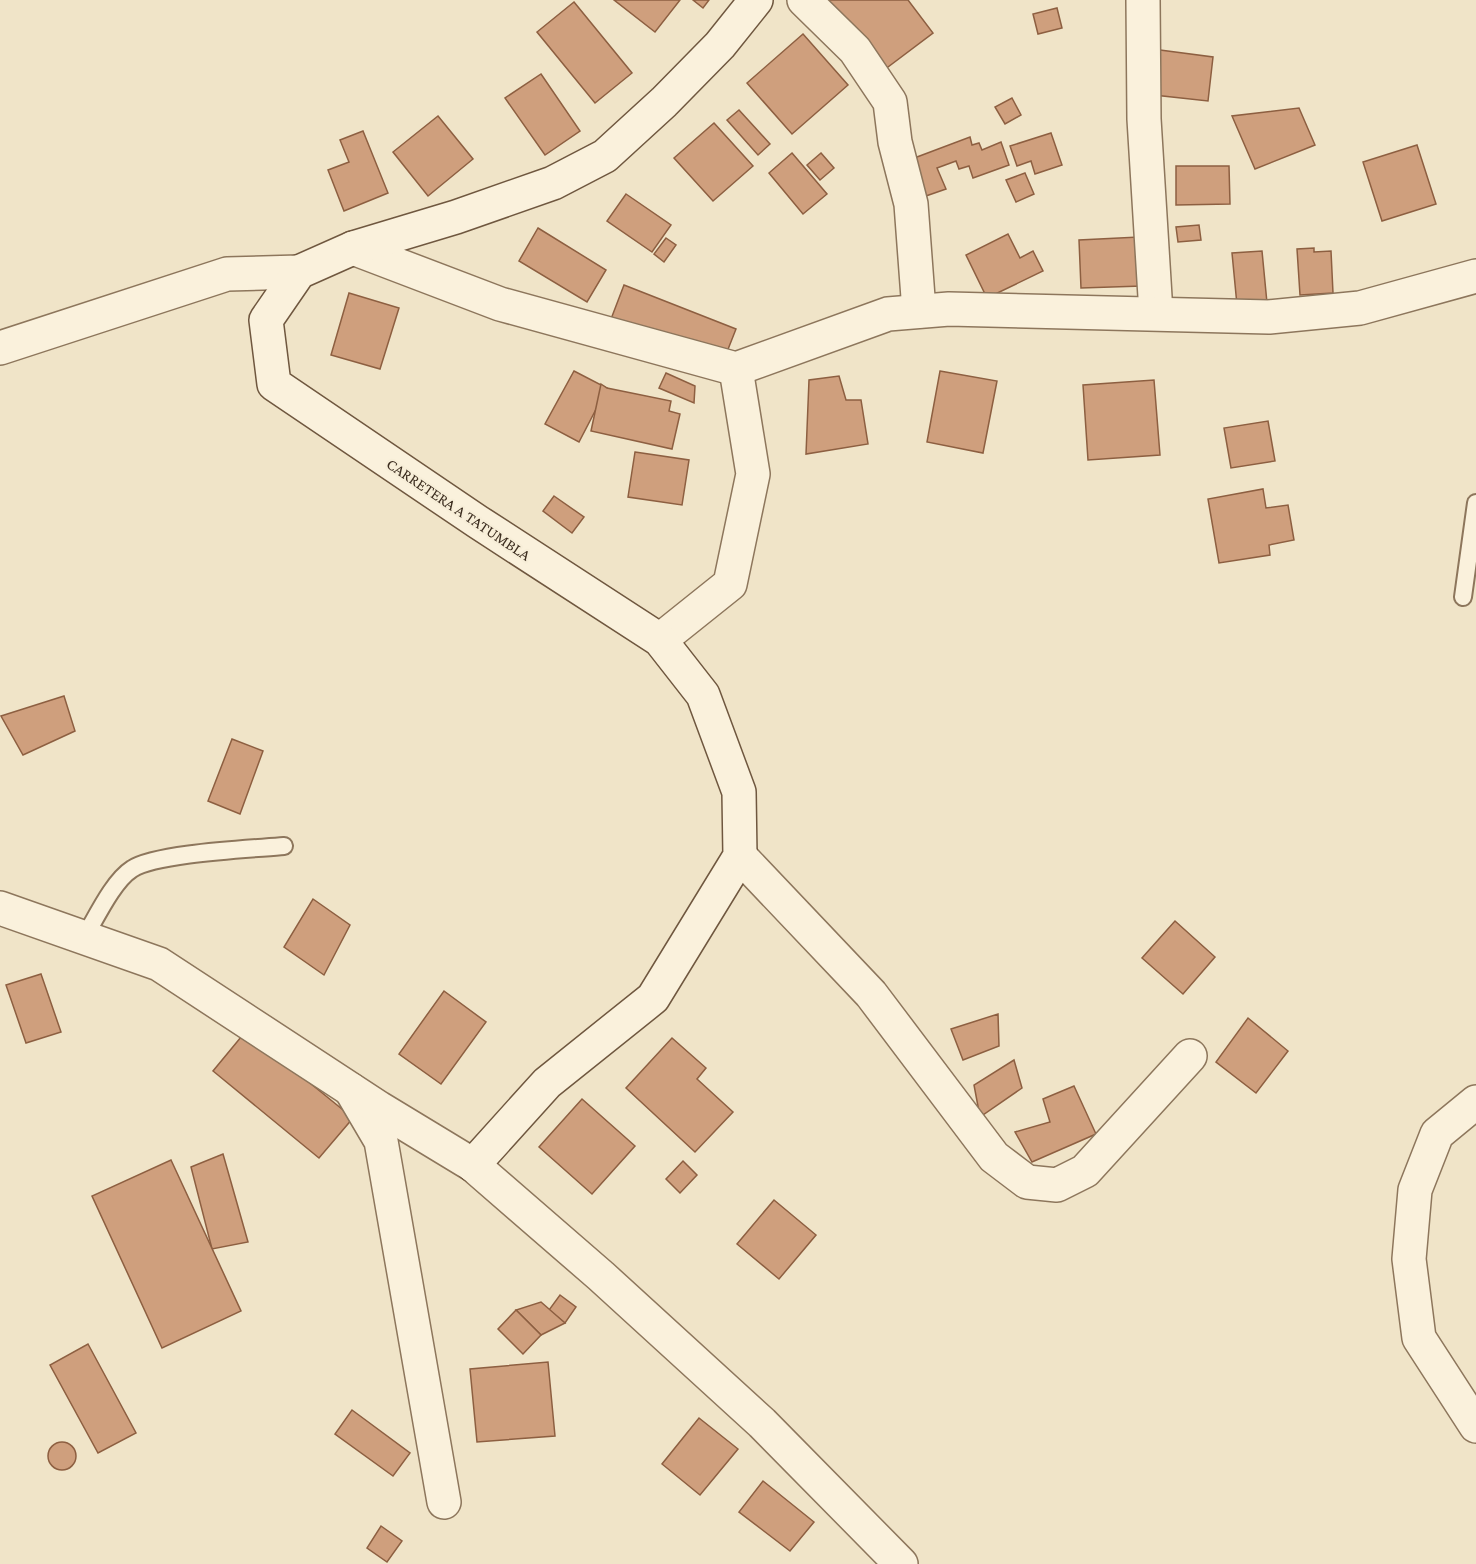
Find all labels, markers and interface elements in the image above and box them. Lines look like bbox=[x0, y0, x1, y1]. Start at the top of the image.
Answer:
street label: CARRETERA A TATUMBLA bbox=[384, 455, 535, 564]

